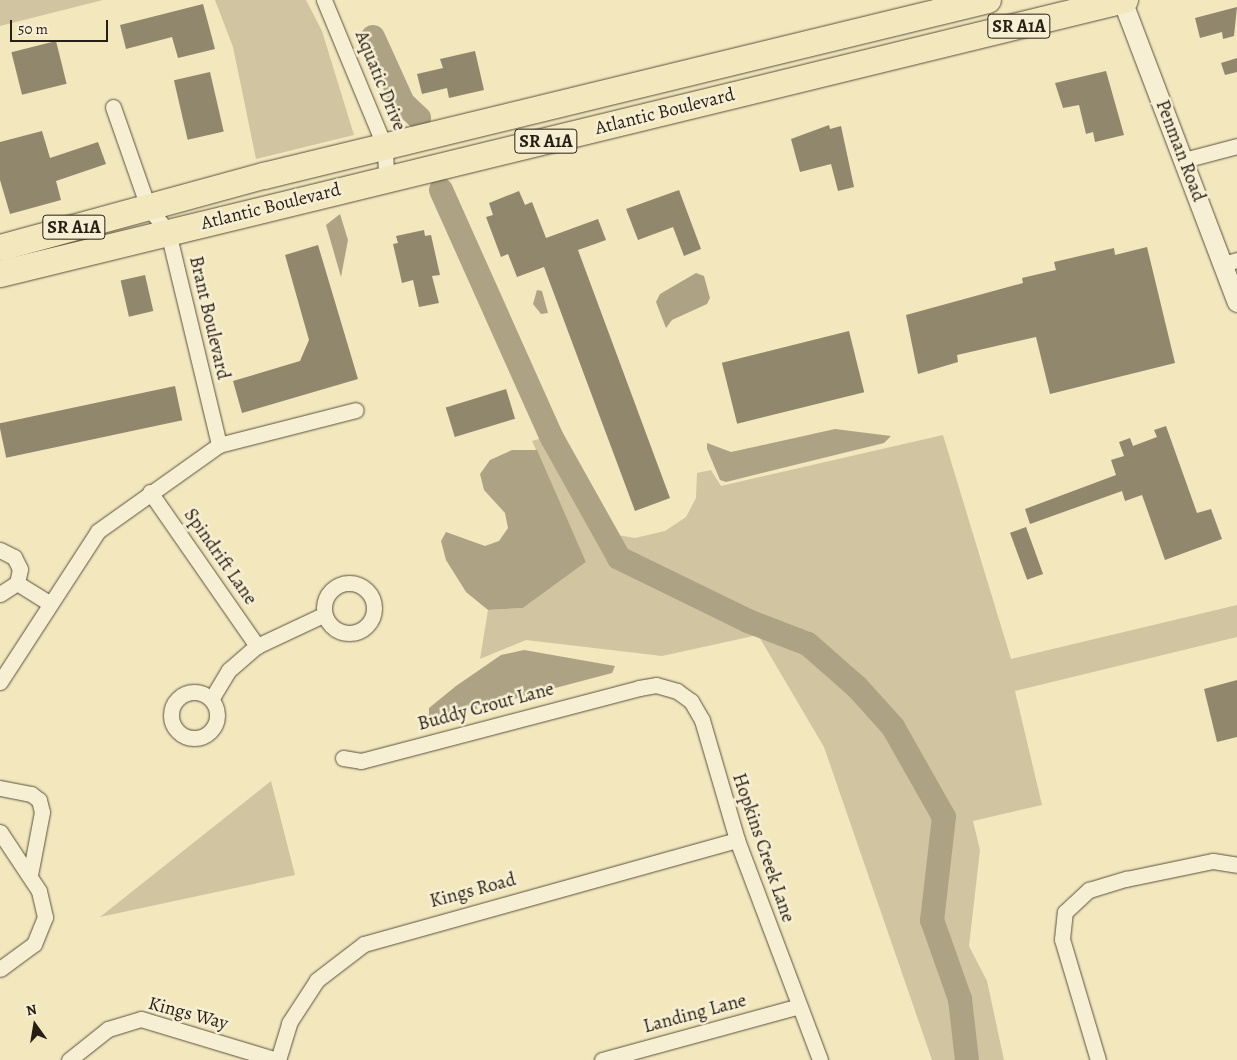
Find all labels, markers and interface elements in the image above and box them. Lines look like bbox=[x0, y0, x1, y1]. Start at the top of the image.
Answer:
scale bar bbox=[12, 10, 110, 42]
road number: SR A1A bbox=[986, 10, 1052, 42]
text: 50 m bbox=[18, 19, 48, 39]
street label: Aquatic Drive bbox=[350, 28, 410, 134]
street label: Atlantic Boulevard bbox=[593, 84, 737, 140]
street label: Penman Road bbox=[1150, 97, 1210, 205]
road number: SR A1A bbox=[514, 125, 578, 156]
street label: Atlantic Boulevard bbox=[199, 179, 343, 235]
road number: SR A1A bbox=[42, 212, 106, 242]
street label: Brant Boulevard bbox=[184, 254, 234, 382]
street label: Spindrift Lane bbox=[178, 504, 262, 610]
street label: Buddy Crout Lane bbox=[415, 678, 557, 736]
street label: Hopkins Creek Lane bbox=[727, 770, 799, 926]
street label: Kings Road bbox=[427, 869, 519, 913]
street label: Landing Lane bbox=[641, 989, 749, 1039]
street label: Kings Way bbox=[146, 992, 230, 1036]
text: N bbox=[24, 999, 39, 1020]
north arrow bbox=[10, 1000, 60, 1050]

